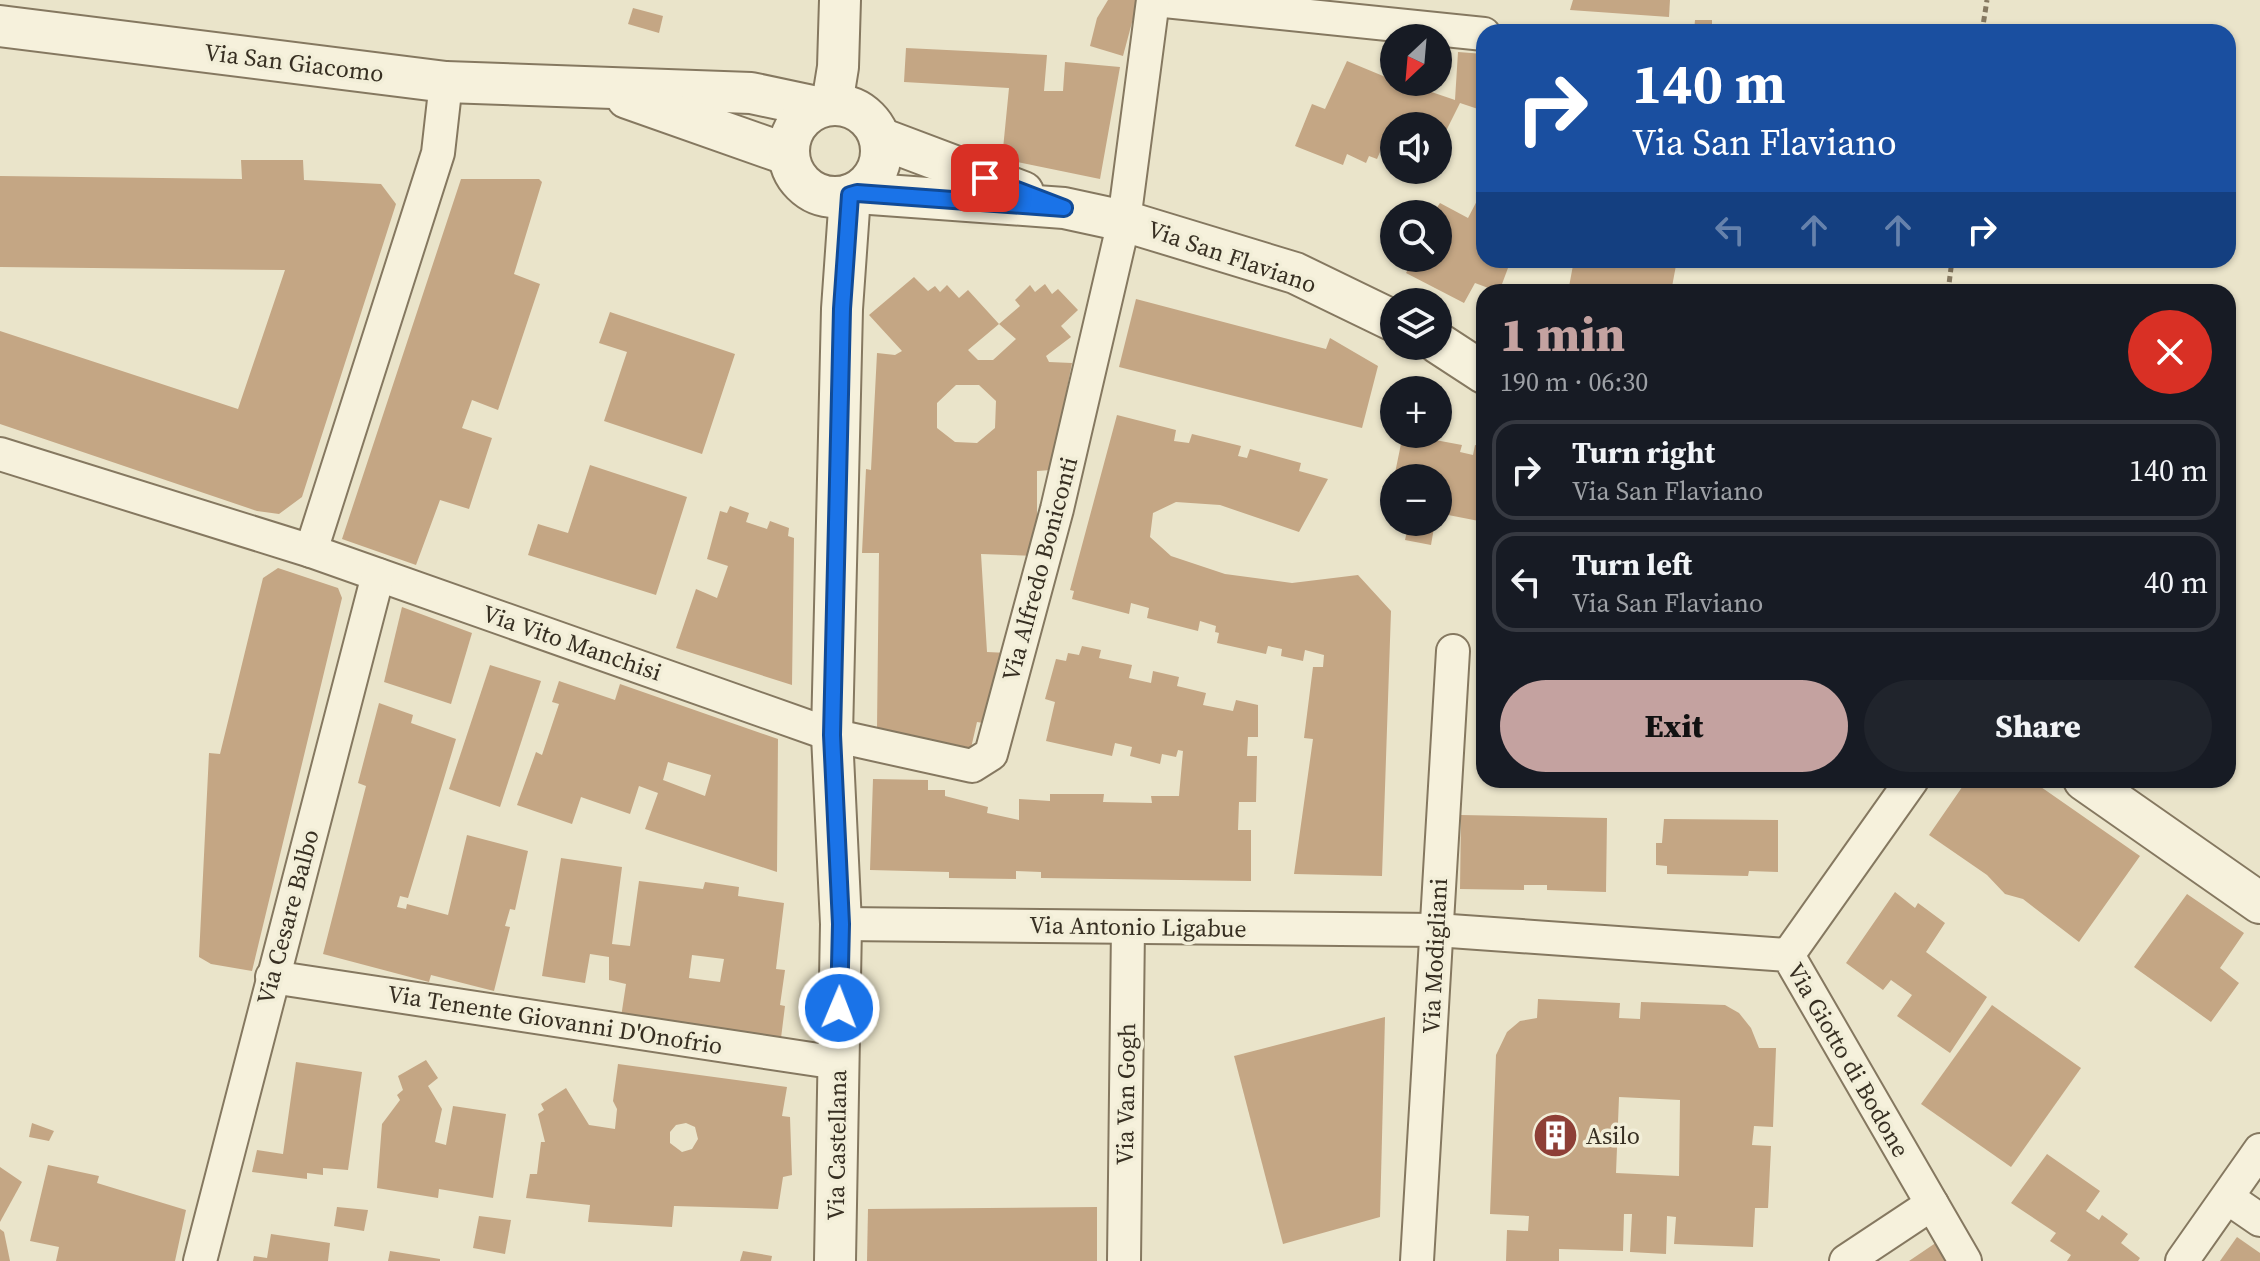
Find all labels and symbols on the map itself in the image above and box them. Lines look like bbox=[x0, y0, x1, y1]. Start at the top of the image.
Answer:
north arrow bbox=[1380, 24, 1452, 96]
street label: Via San Giacomo bbox=[203, 35, 386, 90]
pin bbox=[951, 144, 1019, 212]
street label: Via San Flaviano bbox=[1143, 212, 1321, 301]
street label: Via Alfredo Boniconti bbox=[994, 453, 1085, 685]
street label: Via Vito Manchisi bbox=[478, 596, 666, 689]
street label: Via Cesare Balbo bbox=[248, 826, 327, 1008]
street label: Via Modigliani bbox=[1414, 877, 1455, 1035]
street label: Via Antonio Ligabue bbox=[1029, 908, 1247, 945]
street label: Via Giotto di Bodone bbox=[1779, 956, 1918, 1163]
position arrow bbox=[797, 966, 881, 1050]
street label: Via Tenente Giovanni D'Onofrio bbox=[385, 977, 725, 1062]
street label: Via Van Gogh bbox=[1108, 1023, 1143, 1165]
street label: Via Castellana bbox=[819, 1068, 854, 1221]
building icon: Asilo bbox=[1531, 1112, 1579, 1160]
place label: Asilo bbox=[1586, 1119, 1640, 1152]

